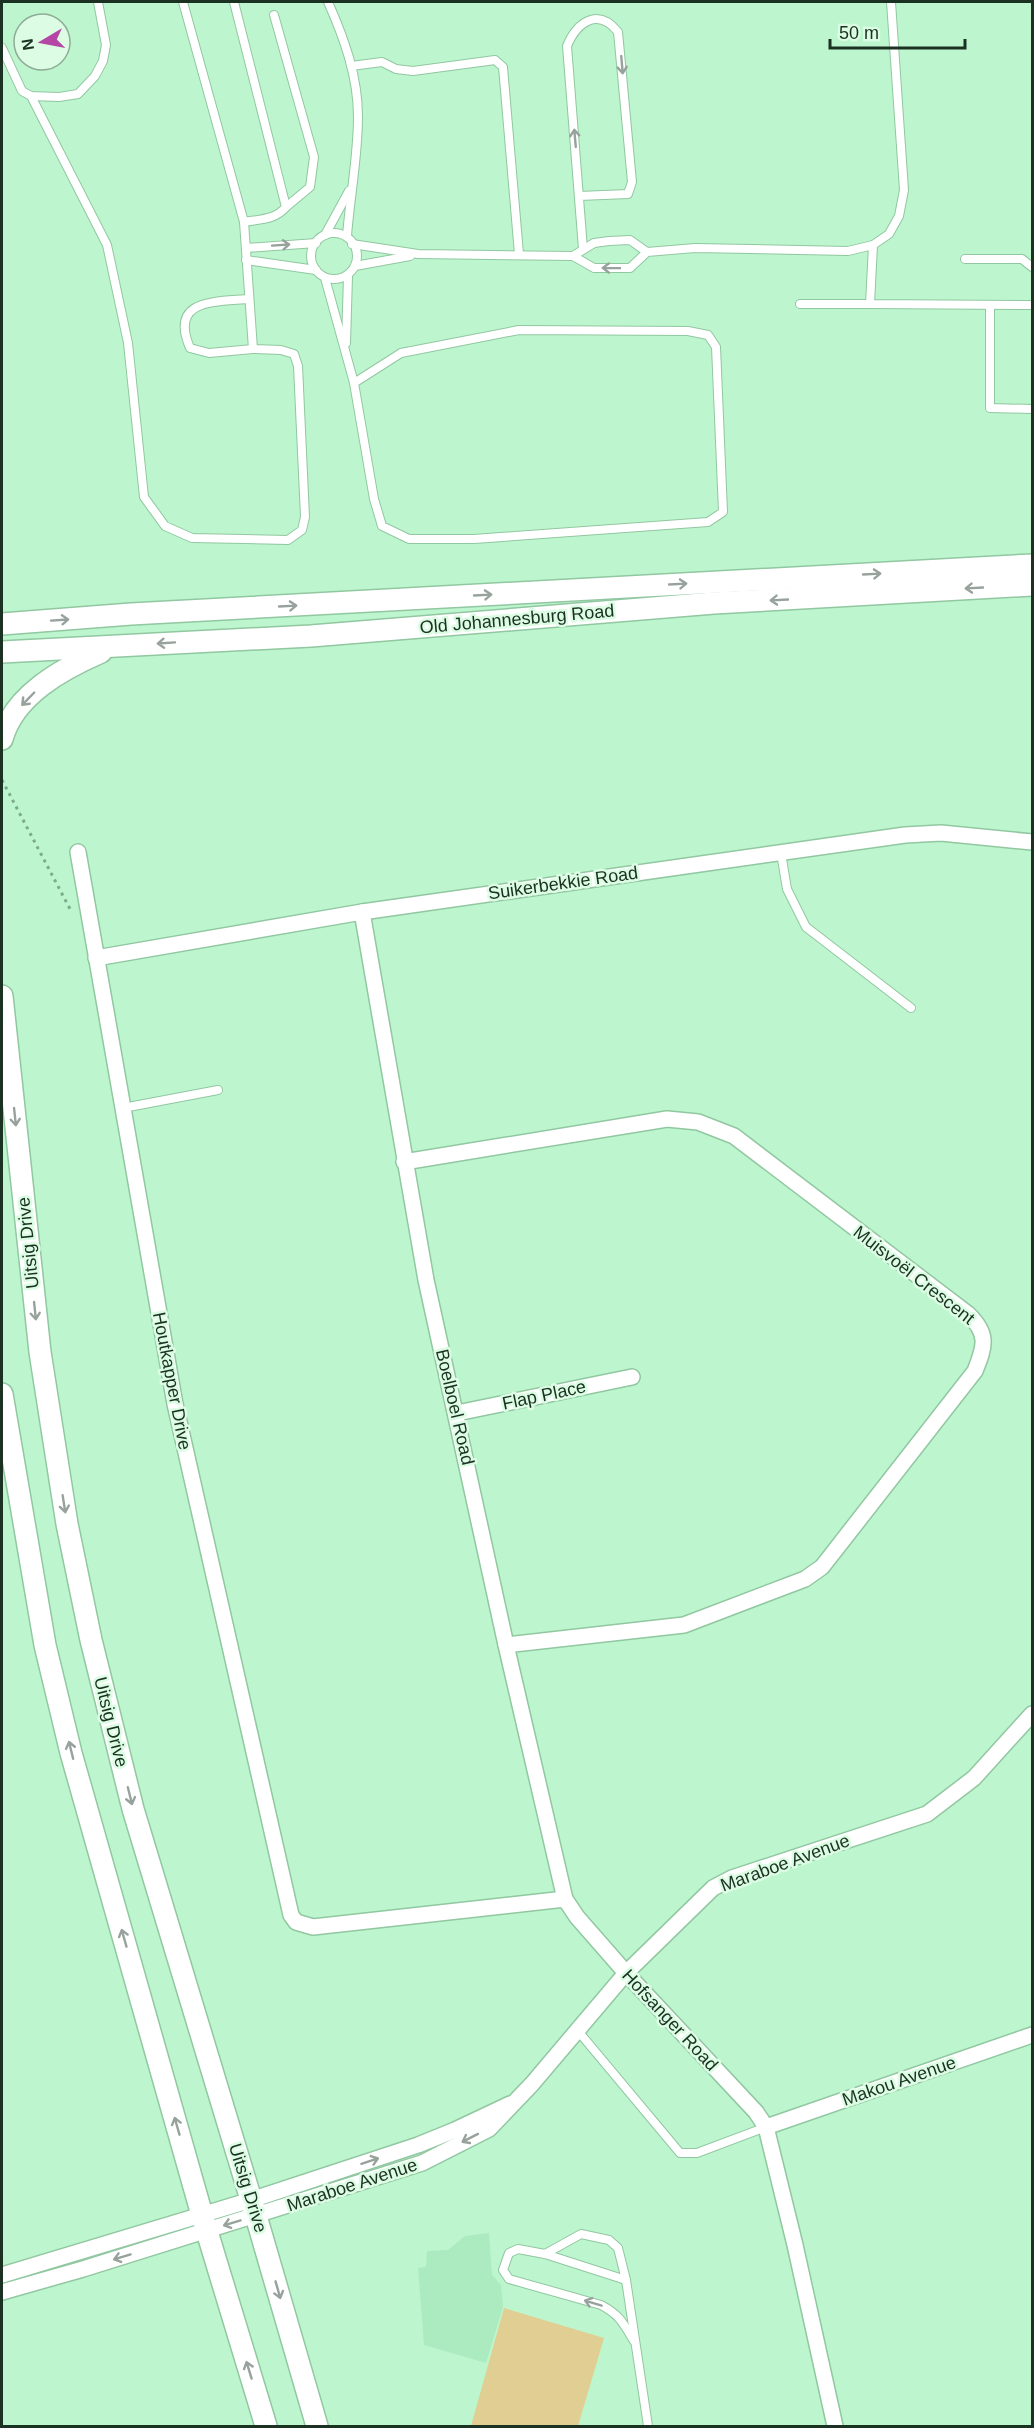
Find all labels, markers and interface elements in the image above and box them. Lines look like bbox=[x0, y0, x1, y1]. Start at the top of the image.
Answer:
north arrow bbox=[12, 12, 72, 72]
scale bar bbox=[830, 12, 965, 50]
text: 50 m bbox=[839, 23, 879, 43]
text: N bbox=[18, 37, 37, 52]
one-way arrow bbox=[616, 55, 627, 75]
one-way arrow bbox=[569, 128, 580, 148]
one-way arrow bbox=[270, 240, 290, 251]
one-way arrow bbox=[602, 262, 622, 274]
one-way arrow bbox=[862, 568, 882, 579]
one-way arrow bbox=[667, 579, 687, 590]
one-way arrow bbox=[965, 583, 985, 594]
one-way arrow bbox=[473, 589, 493, 600]
one-way arrow bbox=[770, 594, 790, 605]
one-way arrow bbox=[278, 600, 298, 611]
street label: Old Johannesburg Road bbox=[419, 601, 615, 637]
one-way arrow bbox=[49, 614, 69, 625]
one-way arrow bbox=[156, 638, 176, 649]
one-way arrow bbox=[21, 692, 35, 707]
street label: Suikerbekkie Road bbox=[487, 863, 639, 903]
one-way arrow bbox=[9, 1107, 20, 1127]
street label: Uitsig Drive bbox=[13, 1196, 43, 1290]
street label: Muisvoël Crescent bbox=[850, 1222, 978, 1328]
one-way arrow bbox=[30, 1301, 41, 1320]
street label: Houtkapper Drive bbox=[149, 1310, 195, 1452]
street label: Boelboel Road bbox=[432, 1347, 478, 1467]
street label: Flap Place bbox=[500, 1376, 588, 1414]
one-way arrow bbox=[59, 1493, 70, 1513]
street label: Uitsig Drive bbox=[90, 1675, 132, 1769]
one-way arrow bbox=[64, 1741, 76, 1760]
one-way arrow bbox=[125, 1787, 137, 1806]
street label: Maraboe Avenue bbox=[718, 1830, 852, 1896]
one-way arrow bbox=[118, 1929, 129, 1948]
street label: Hofsanger Road bbox=[618, 1965, 722, 2075]
street label: Makou Avenue bbox=[840, 2052, 958, 2110]
one-way arrow bbox=[171, 2116, 182, 2135]
one-way arrow bbox=[462, 2133, 480, 2145]
street label: Uitsig Drive bbox=[225, 2141, 271, 2235]
one-way arrow bbox=[360, 2154, 379, 2165]
street label: Maraboe Avenue bbox=[284, 2155, 420, 2215]
one-way arrow bbox=[223, 2218, 242, 2229]
one-way arrow bbox=[113, 2252, 132, 2263]
one-way arrow bbox=[272, 2280, 284, 2299]
one-way arrow bbox=[584, 2297, 603, 2308]
one-way arrow bbox=[243, 2361, 254, 2380]

